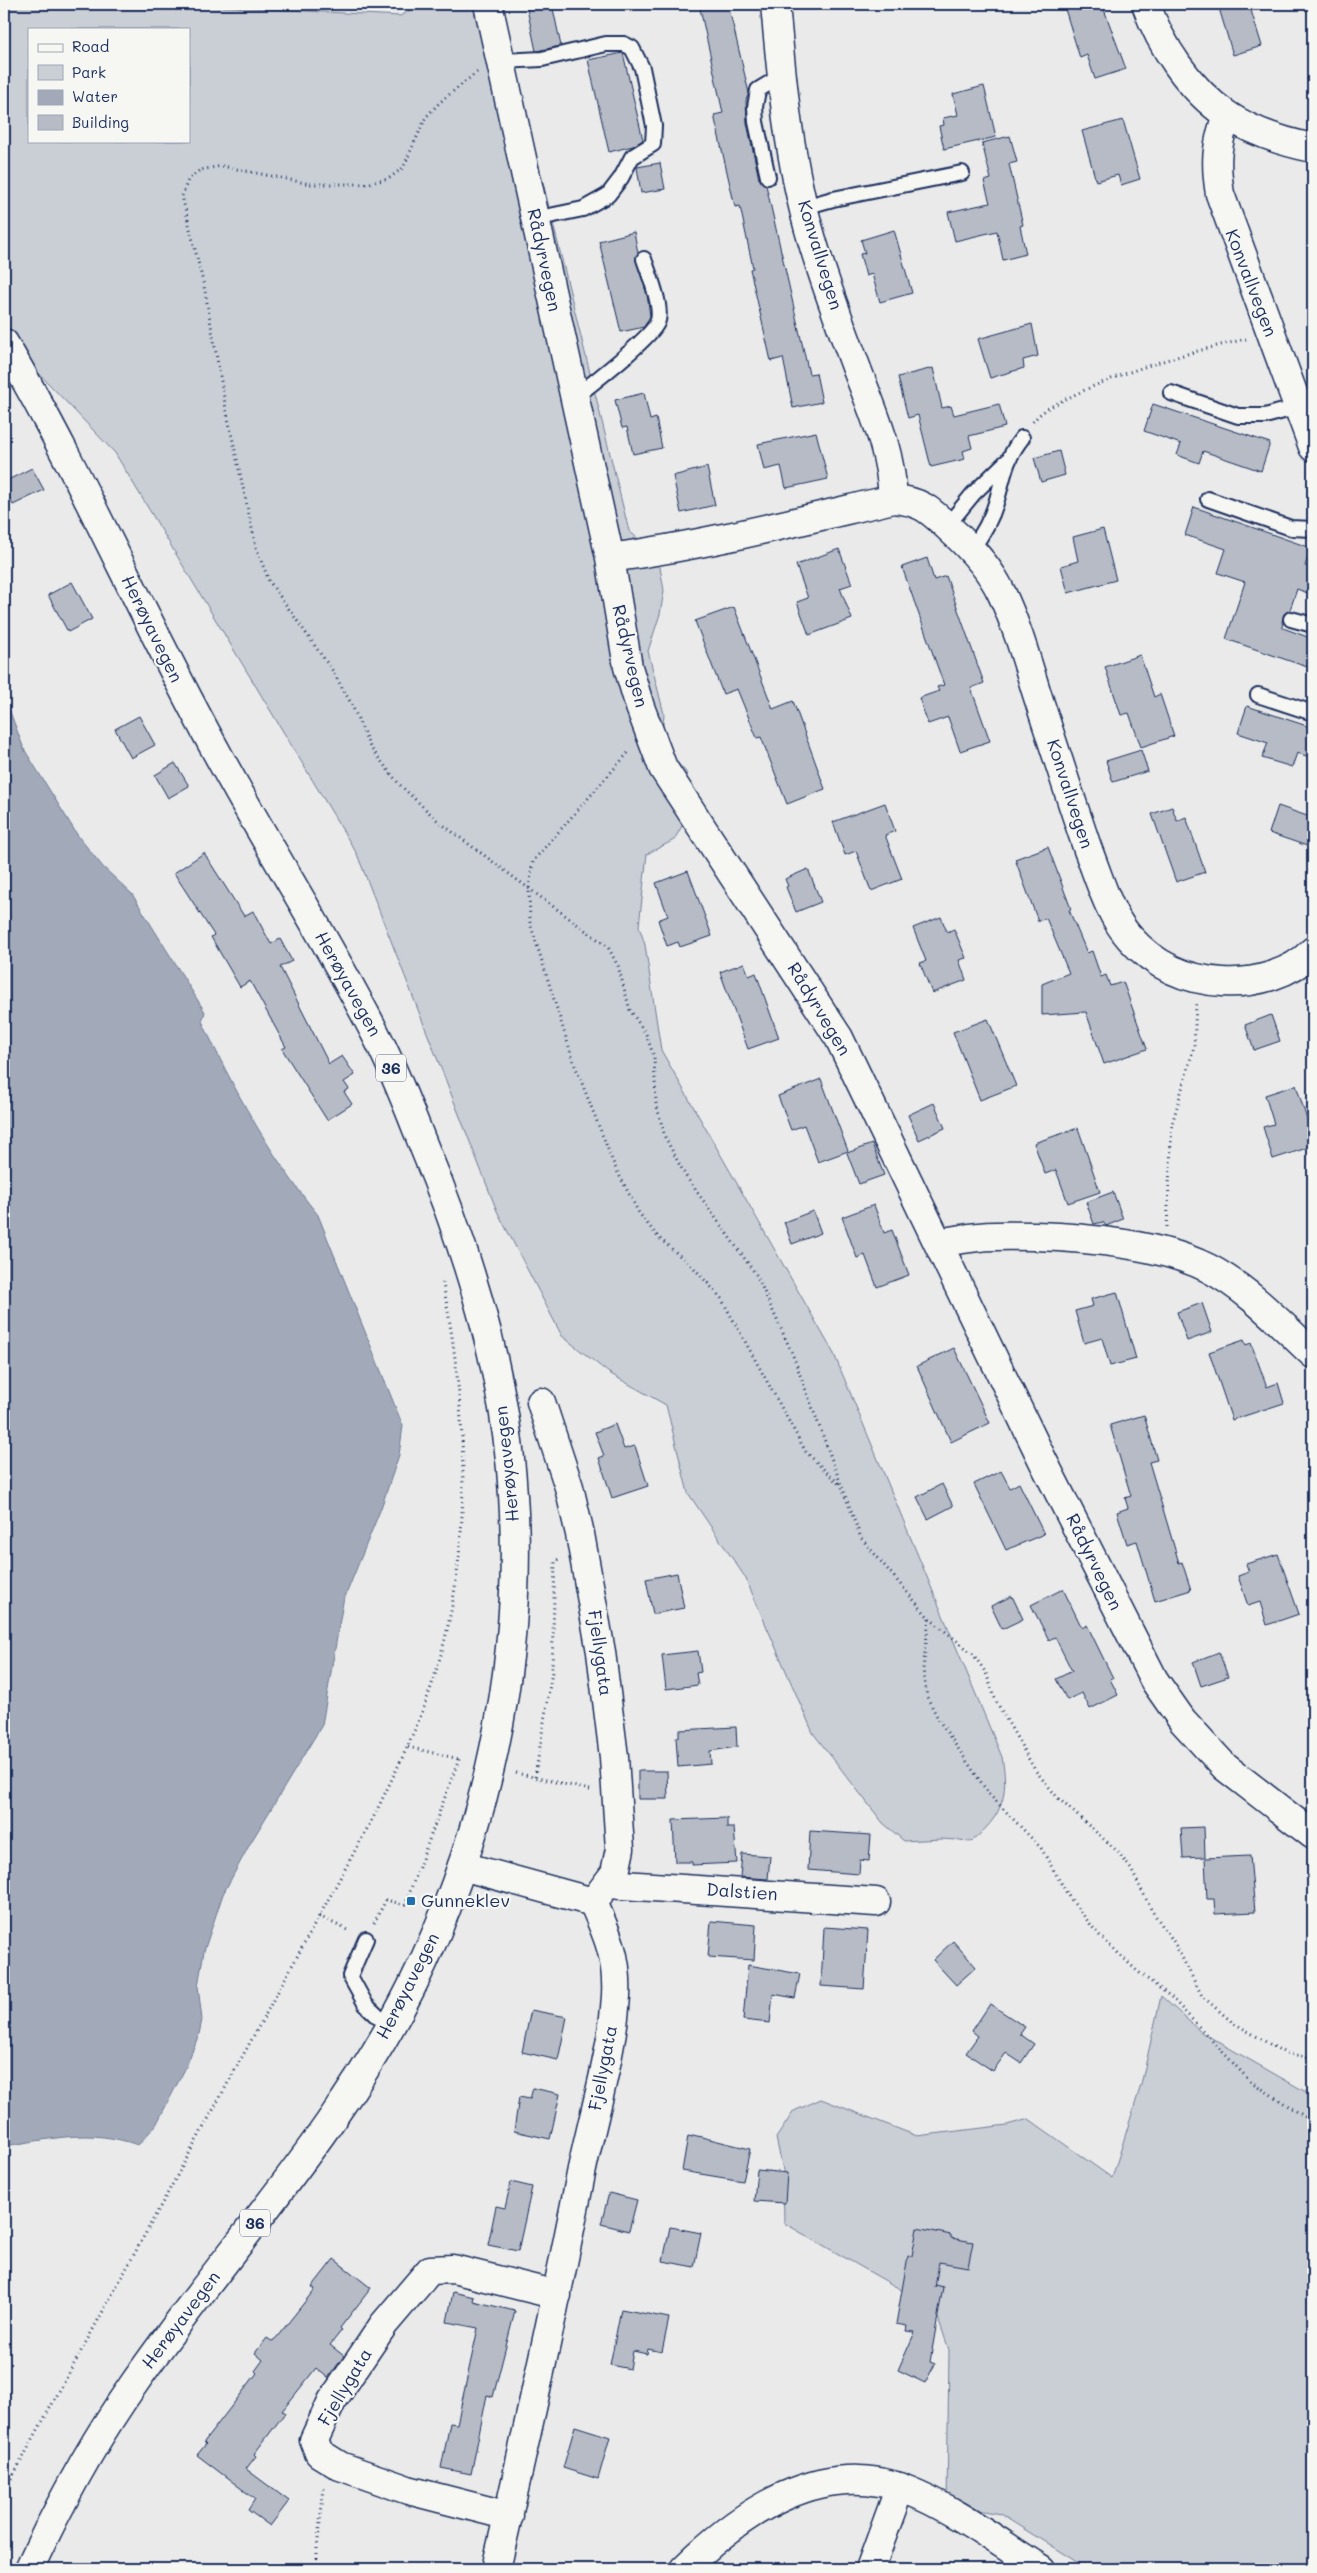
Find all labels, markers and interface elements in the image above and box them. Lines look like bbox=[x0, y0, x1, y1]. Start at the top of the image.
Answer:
legend bbox=[28, 28, 190, 142]
text: Road bbox=[72, 36, 109, 56]
text: Park bbox=[72, 62, 106, 82]
text: Water bbox=[72, 86, 118, 106]
text: Building bbox=[72, 112, 129, 132]
street label: Konvallvegen bbox=[793, 197, 849, 313]
street label: Rådyrvegen bbox=[522, 206, 568, 314]
street label: Konvallvegen bbox=[1220, 225, 1283, 340]
street label: Herøyavegen bbox=[117, 571, 189, 686]
street label: Rådyrvegen bbox=[607, 602, 654, 710]
street label: Konvallvegen bbox=[1042, 736, 1100, 851]
street label: Herøyavegen bbox=[310, 927, 388, 1040]
street label: Rådyrvegen bbox=[783, 957, 857, 1060]
road number: 36 bbox=[376, 1054, 406, 1082]
street label: Herøyavegen bbox=[488, 1405, 524, 1523]
street label: Rådyrvegen bbox=[1061, 1509, 1129, 1614]
street label: Fjellygata bbox=[583, 1608, 619, 1697]
street label: Dalstien bbox=[706, 1877, 779, 1905]
place label: Gunneklev bbox=[421, 1888, 510, 1912]
marker: Gunneklev bbox=[405, 1895, 417, 1907]
street label: Herøyavegen bbox=[370, 1928, 444, 2043]
street label: Fjellygata bbox=[582, 2023, 622, 2113]
road number: 36 bbox=[240, 2210, 270, 2236]
street label: Herøyavegen bbox=[136, 2266, 225, 2373]
street label: Fjellygata bbox=[312, 2343, 377, 2430]

